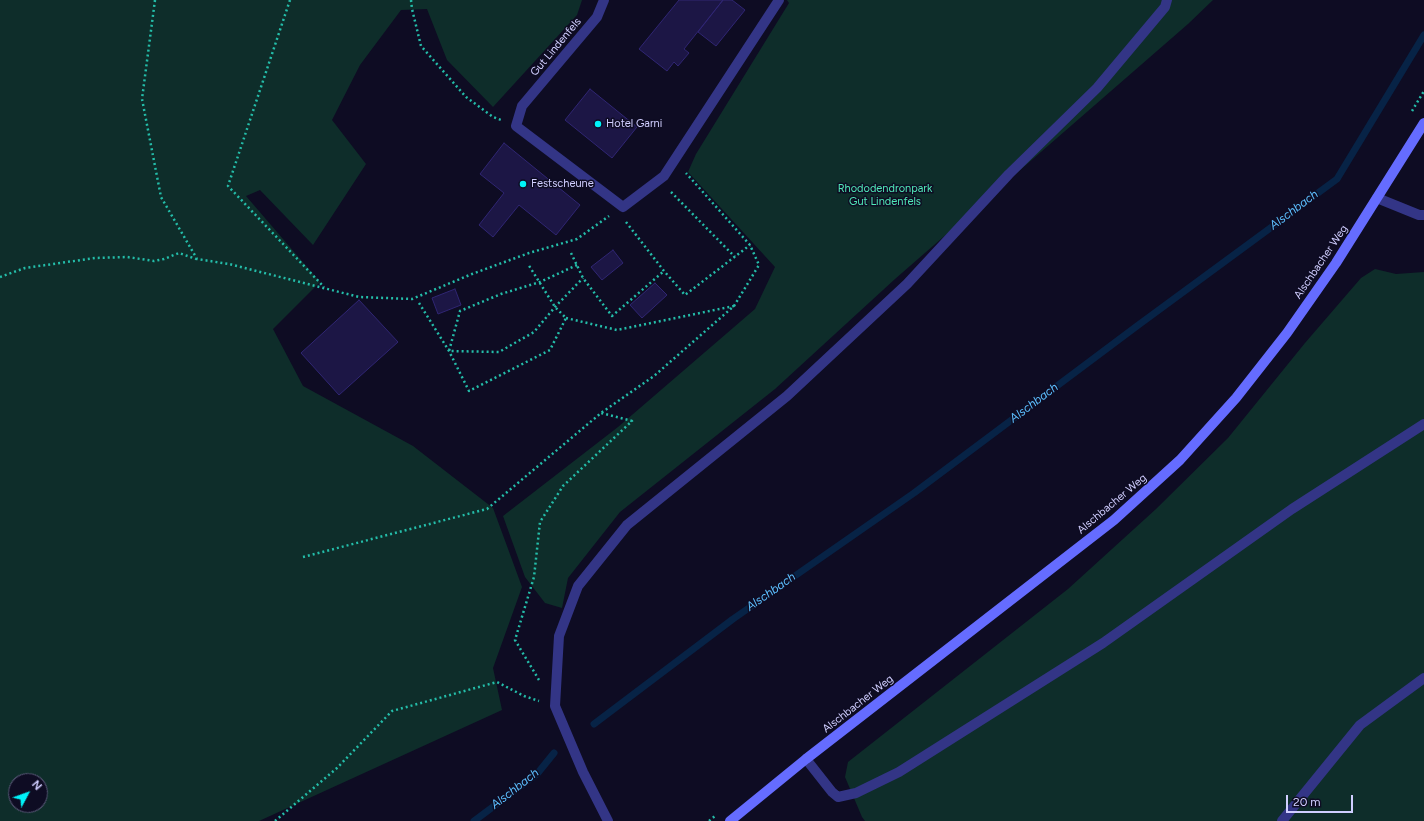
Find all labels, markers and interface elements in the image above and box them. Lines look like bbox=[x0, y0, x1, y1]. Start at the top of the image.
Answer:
street label: Gut Lindenfels bbox=[528, 15, 584, 79]
place label: Hotel Garni bbox=[606, 117, 662, 131]
marker: Hotel Garni bbox=[593, 119, 603, 129]
place label: Festscheune bbox=[531, 177, 594, 191]
marker: Festscheune bbox=[518, 179, 528, 189]
park label: Rhododendronpark Gut Lindenfels bbox=[838, 182, 932, 208]
water label: Alschbach bbox=[1267, 187, 1321, 233]
street label: Alschbacher Weg bbox=[1291, 223, 1351, 301]
water label: Alschbach bbox=[1007, 380, 1061, 426]
street label: Alschbacher Weg bbox=[1075, 471, 1149, 537]
water label: Alschbach bbox=[744, 570, 798, 614]
street label: Alschbacher Weg bbox=[820, 672, 896, 736]
water label: Alschbach bbox=[488, 766, 542, 812]
north arrow bbox=[8, 773, 48, 813]
text: N bbox=[29, 778, 44, 793]
scale bar bbox=[1288, 787, 1355, 813]
text: 20 m bbox=[1293, 795, 1321, 809]

